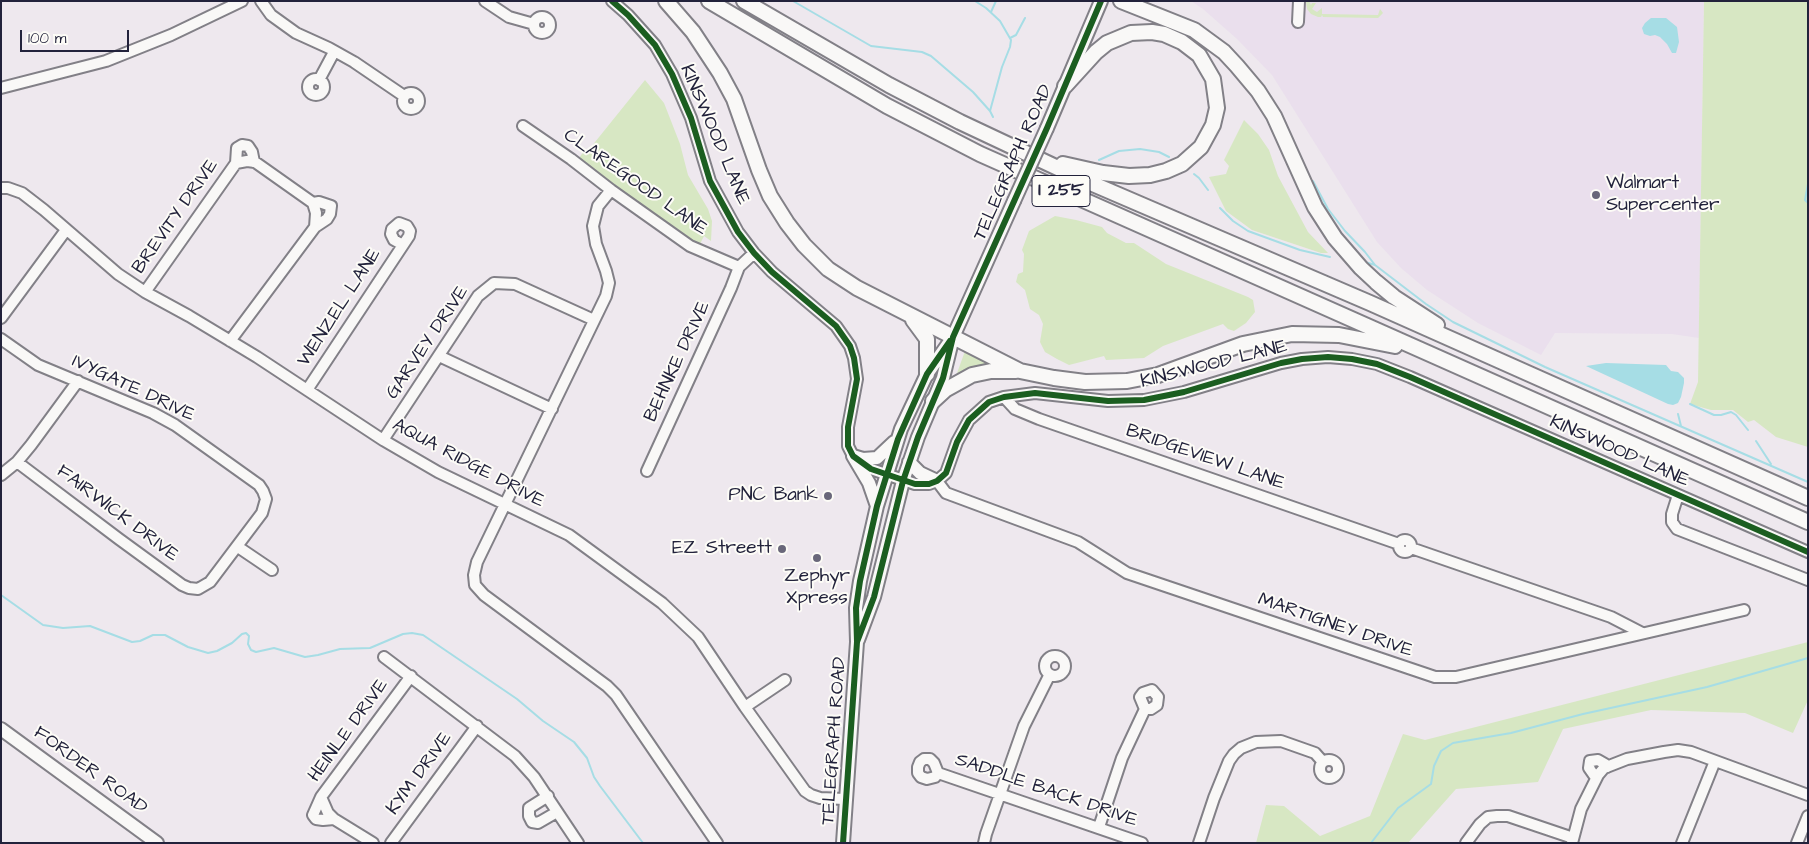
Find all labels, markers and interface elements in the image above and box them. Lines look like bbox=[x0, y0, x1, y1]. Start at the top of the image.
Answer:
scale bar bbox=[22, 20, 131, 52]
text: 100 m bbox=[28, 28, 67, 49]
street label: KINSWOOD LANE bbox=[674, 61, 754, 209]
street label: TELEGRAPH ROAD bbox=[969, 81, 1059, 245]
street label: CLAREGOOD LANE bbox=[559, 125, 711, 241]
street label: BREVITY DRIVE bbox=[128, 155, 224, 279]
place label: Walmart Supercenter bbox=[1606, 173, 1719, 217]
road number: I 255 bbox=[1032, 176, 1090, 207]
marker: Walmart Supercenter bbox=[1590, 189, 1602, 201]
street label: WENZEL LANE bbox=[293, 245, 387, 371]
street label: GARVEY DRIVE bbox=[382, 282, 474, 404]
street label: BEHNKE DRIVE bbox=[640, 298, 716, 426]
street label: KINSWOOD LANE bbox=[1138, 336, 1290, 394]
street label: IVYGATE DRIVE bbox=[68, 351, 198, 427]
street label: KINSWOOD LANE bbox=[1546, 411, 1692, 493]
street label: AQUA RIDGE DRIVE bbox=[388, 414, 548, 514]
street label: BRIDGEVIEW LANE bbox=[1123, 420, 1287, 496]
street label: FAIRWICK DRIVE bbox=[51, 461, 183, 567]
place label: PNC Bank bbox=[729, 485, 818, 507]
marker: PNC Bank bbox=[822, 490, 834, 502]
place label: EZ Streett bbox=[672, 538, 772, 560]
marker: EZ Streett bbox=[776, 543, 788, 555]
marker: Zephyr Xpress bbox=[811, 552, 823, 564]
place label: Zephyr Xpress bbox=[784, 566, 850, 610]
street label: MARTIGNEY DRIVE bbox=[1255, 589, 1415, 663]
street label: TELEGRAPH ROAD bbox=[818, 656, 852, 826]
street label: HEINLE DRIVE bbox=[304, 675, 394, 787]
street label: FORDER ROAD bbox=[29, 722, 151, 820]
street label: KYM DRIVE bbox=[382, 728, 458, 820]
street label: SADDLE BACK DRIVE bbox=[952, 749, 1140, 833]

